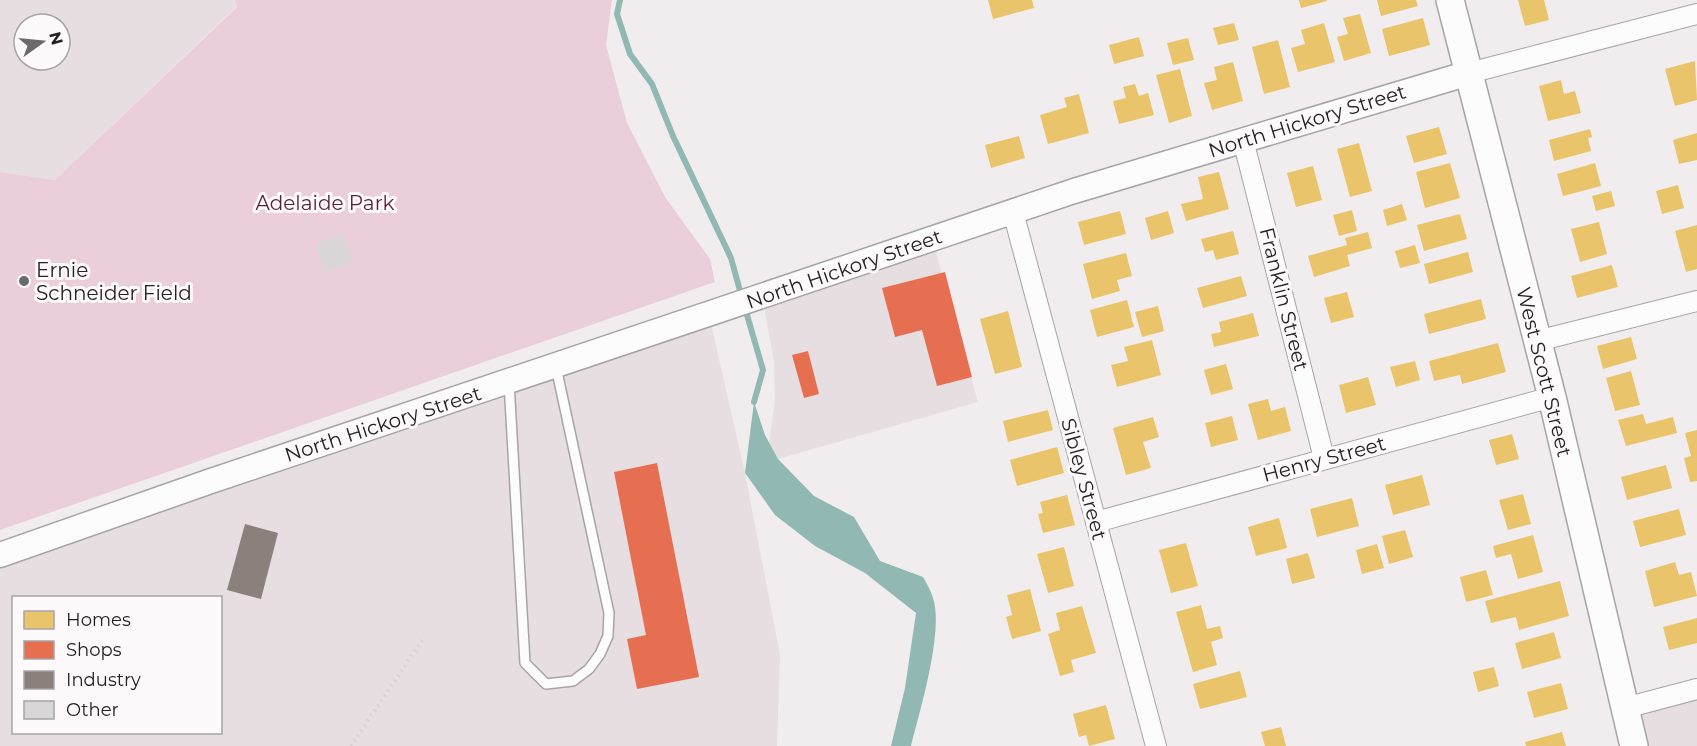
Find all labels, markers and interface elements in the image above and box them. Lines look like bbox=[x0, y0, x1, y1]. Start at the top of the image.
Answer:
north arrow bbox=[12, 12, 72, 72]
text: N bbox=[45, 30, 67, 47]
street label: North Hickory Street bbox=[1205, 80, 1409, 162]
park label: Adelaide Park bbox=[255, 191, 395, 215]
street label: North Hickory Street bbox=[743, 224, 945, 314]
street label: Franklin Street bbox=[1255, 225, 1313, 373]
place label: Ernie Schneider Field bbox=[36, 258, 192, 305]
marker: Ernie Schneider Field bbox=[17, 274, 31, 288]
street label: West Scott Street bbox=[1511, 285, 1577, 459]
street label: North Hickory Street bbox=[282, 381, 484, 467]
street label: Sibley Street bbox=[1056, 415, 1112, 543]
street label: Henry Street bbox=[1260, 431, 1388, 487]
legend bbox=[12, 596, 222, 734]
text: Homes bbox=[66, 609, 131, 631]
text: Shops bbox=[66, 639, 122, 661]
text: Industry bbox=[66, 669, 141, 691]
text: Other bbox=[66, 699, 119, 721]

